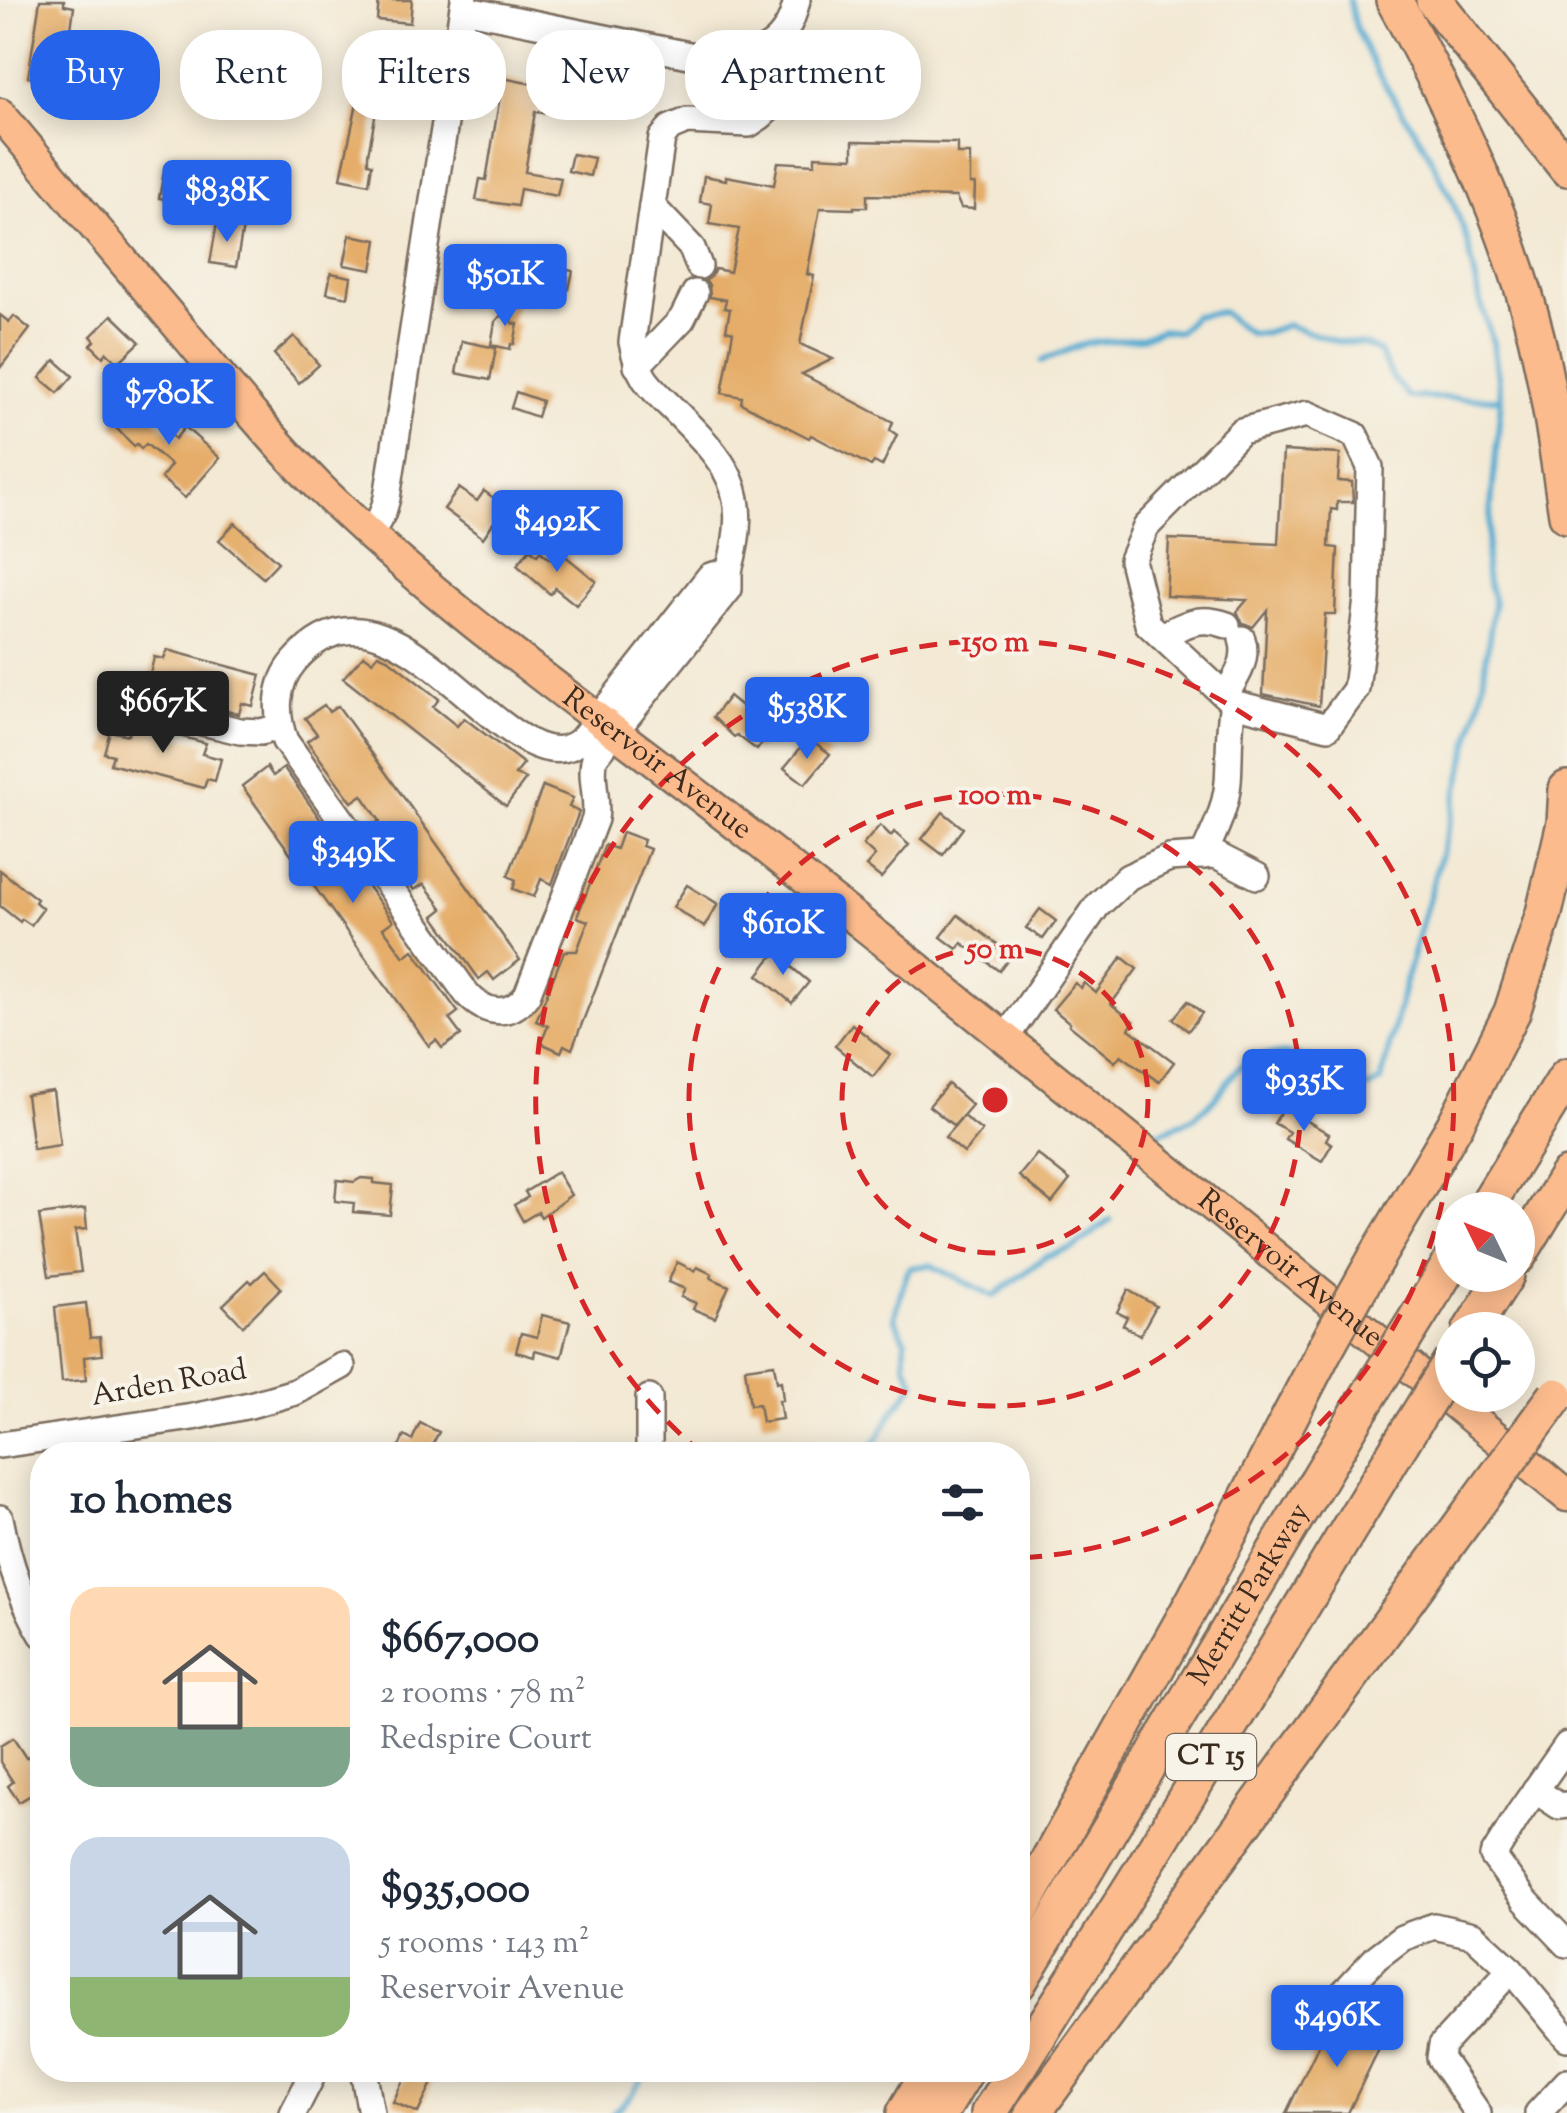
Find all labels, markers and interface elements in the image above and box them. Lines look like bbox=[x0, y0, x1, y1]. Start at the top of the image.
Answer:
chip: Buy bbox=[30, 30, 160, 120]
chip: Rent bbox=[180, 30, 322, 120]
chip: Filters bbox=[342, 30, 506, 120]
chip: New bbox=[526, 30, 665, 120]
chip: Apartment bbox=[685, 30, 921, 120]
pin: $838K bbox=[157, 160, 297, 245]
text: $838K bbox=[184, 169, 270, 215]
pin: $501K bbox=[435, 244, 575, 329]
text: $501K bbox=[466, 253, 544, 299]
pin: $780K bbox=[99, 363, 239, 448]
text: $780K bbox=[124, 372, 214, 418]
pin: $492K bbox=[487, 490, 627, 575]
text: $492K bbox=[514, 499, 600, 545]
text: 150 m bbox=[961, 622, 1029, 665]
pin: $667K bbox=[93, 671, 233, 756]
street label: Reservoir Avenue bbox=[553, 677, 761, 850]
pin: $538K bbox=[737, 677, 877, 762]
text: $667K bbox=[119, 680, 207, 726]
text: $538K bbox=[767, 686, 847, 732]
text: 100 m bbox=[959, 775, 1032, 818]
pin: $349K bbox=[283, 821, 423, 906]
text: $349K bbox=[311, 830, 395, 876]
pin: $610K bbox=[713, 893, 853, 978]
text: $610K bbox=[741, 902, 825, 948]
text: 50 m bbox=[964, 929, 1024, 972]
pin: $935K bbox=[1234, 1049, 1374, 1134]
text: $935K bbox=[1264, 1058, 1344, 1104]
centre of rings bbox=[977, 1082, 1013, 1118]
street label: Reservoir Avenue bbox=[1188, 1180, 1392, 1358]
north arrow bbox=[1435, 1192, 1535, 1292]
map controls bbox=[1435, 1192, 1535, 1412]
button: locate bbox=[1435, 1312, 1535, 1412]
street label: Arden Road bbox=[88, 1349, 250, 1419]
text: 10 homes bbox=[70, 1472, 233, 1532]
icon: filters bbox=[935, 1475, 990, 1530]
street label: Merritt Parkway bbox=[1178, 1495, 1321, 1695]
text: $667,000 bbox=[380, 1611, 539, 1671]
icon: home bbox=[150, 1627, 270, 1747]
text: 2 rooms · 78 m² bbox=[380, 1671, 586, 1717]
text: Redspire Court bbox=[380, 1717, 592, 1763]
road number: CT 15 bbox=[1166, 1734, 1256, 1780]
text: $935,000 bbox=[380, 1861, 530, 1921]
icon: home bbox=[150, 1877, 270, 1997]
text: 5 rooms · 143 m² bbox=[380, 1921, 590, 1967]
text: Reservoir Avenue bbox=[380, 1967, 624, 2013]
pin: $496K bbox=[1267, 1985, 1407, 2070]
text: $496K bbox=[1293, 1994, 1381, 2040]

